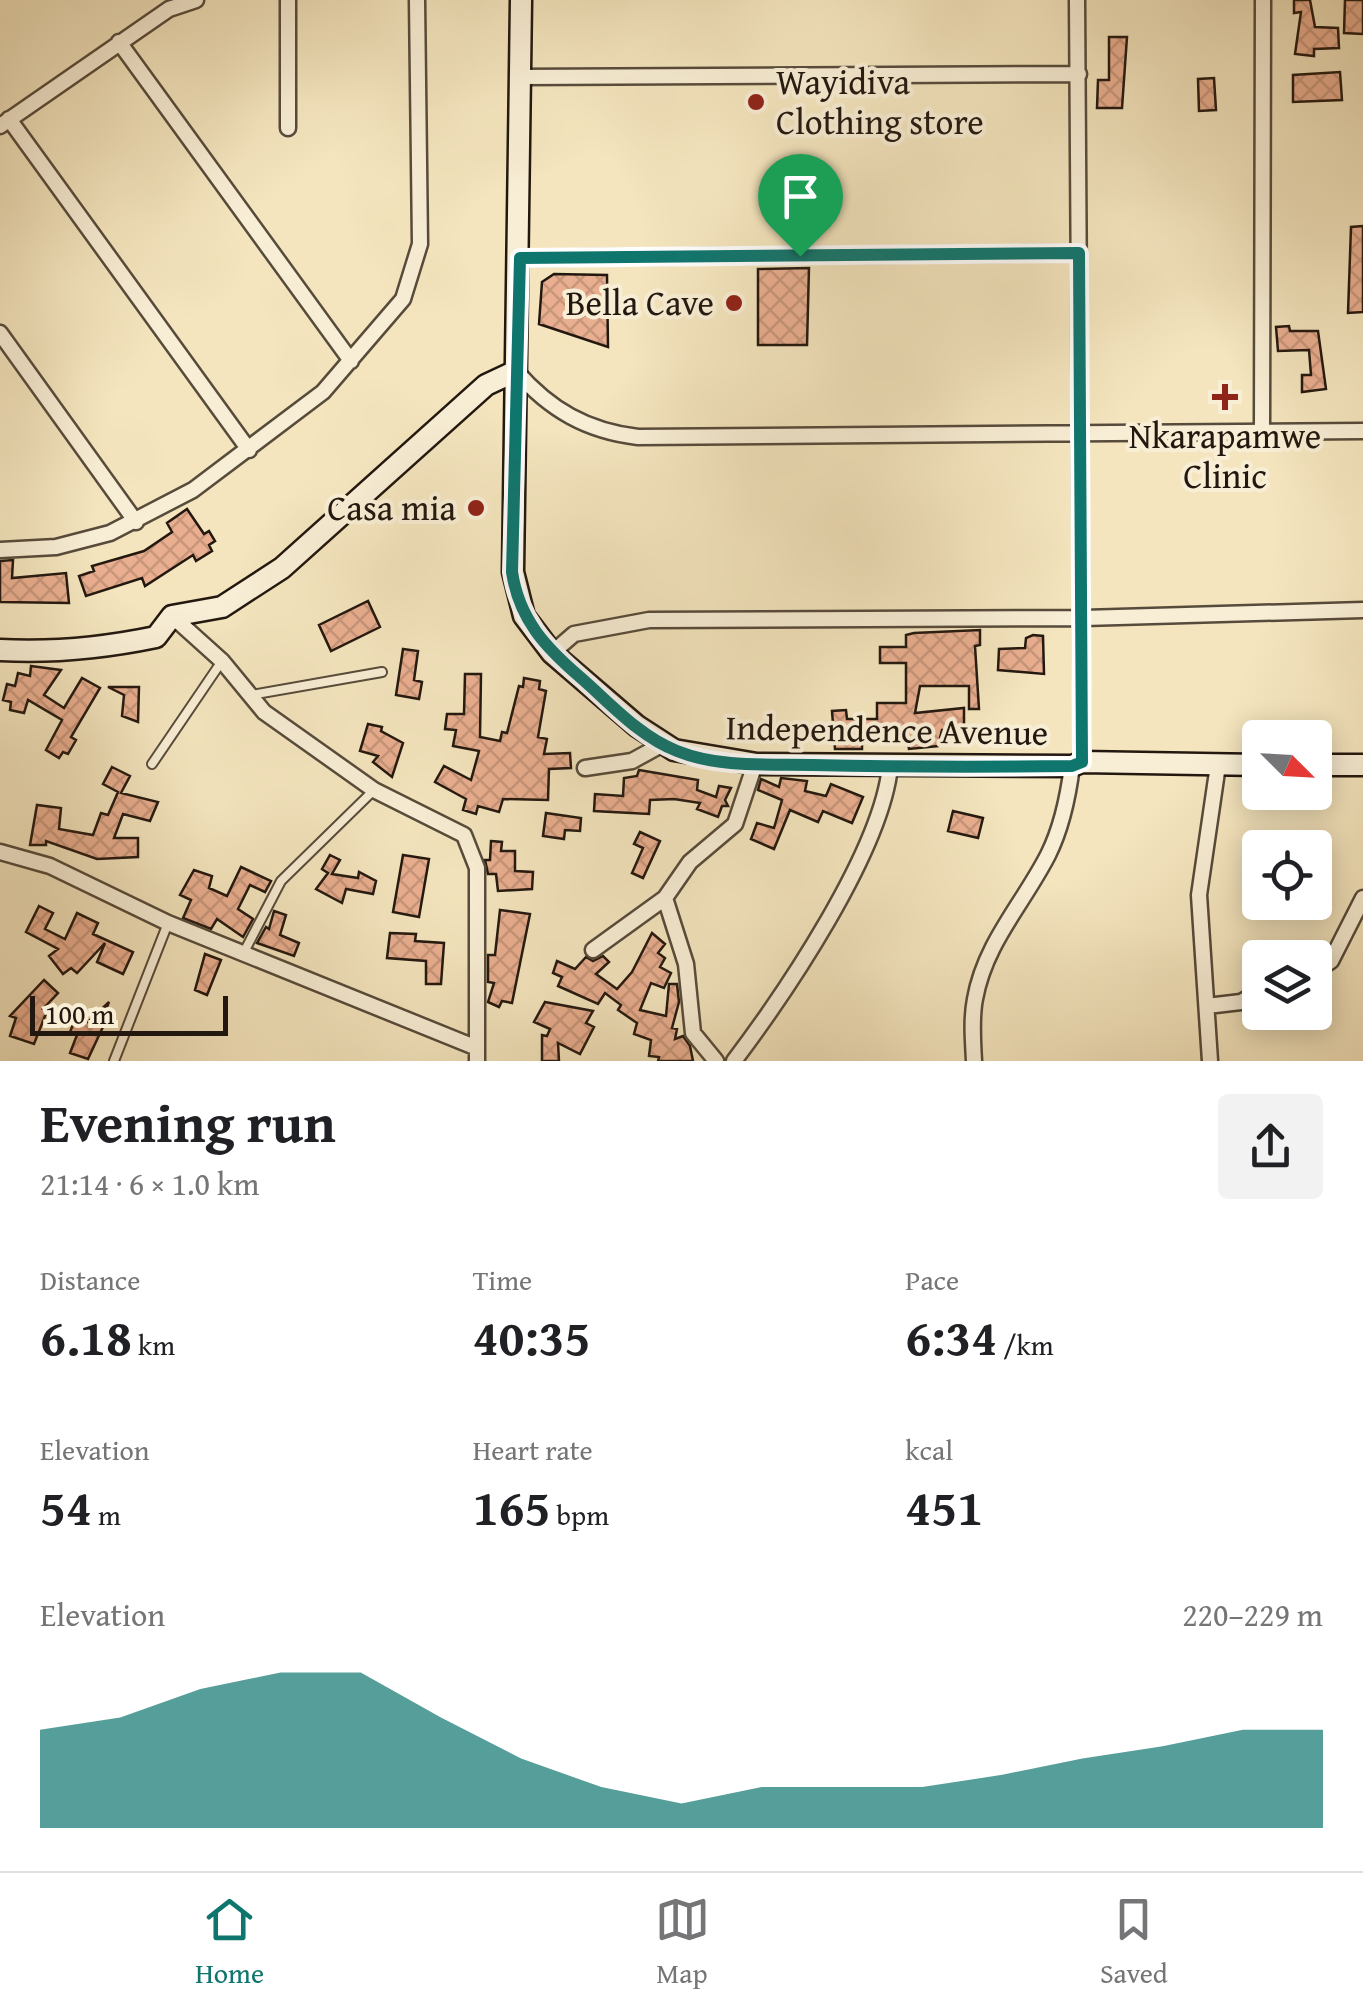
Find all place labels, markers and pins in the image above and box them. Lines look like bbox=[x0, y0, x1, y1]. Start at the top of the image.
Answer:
place label: Wayidiva Clothing store bbox=[776, 56, 984, 147]
marker: Wayidiva Clothing store bbox=[745, 91, 767, 113]
pin bbox=[758, 154, 843, 257]
place label: Bella Cave bbox=[566, 277, 714, 328]
marker: Bella Cave bbox=[723, 292, 745, 314]
marker: Nkarapamwe Clinic bbox=[1212, 384, 1238, 410]
place label: Nkarapamwe Clinic bbox=[1129, 410, 1321, 501]
place label: Casa mia bbox=[327, 482, 456, 533]
marker: Casa mia bbox=[465, 497, 487, 519]

